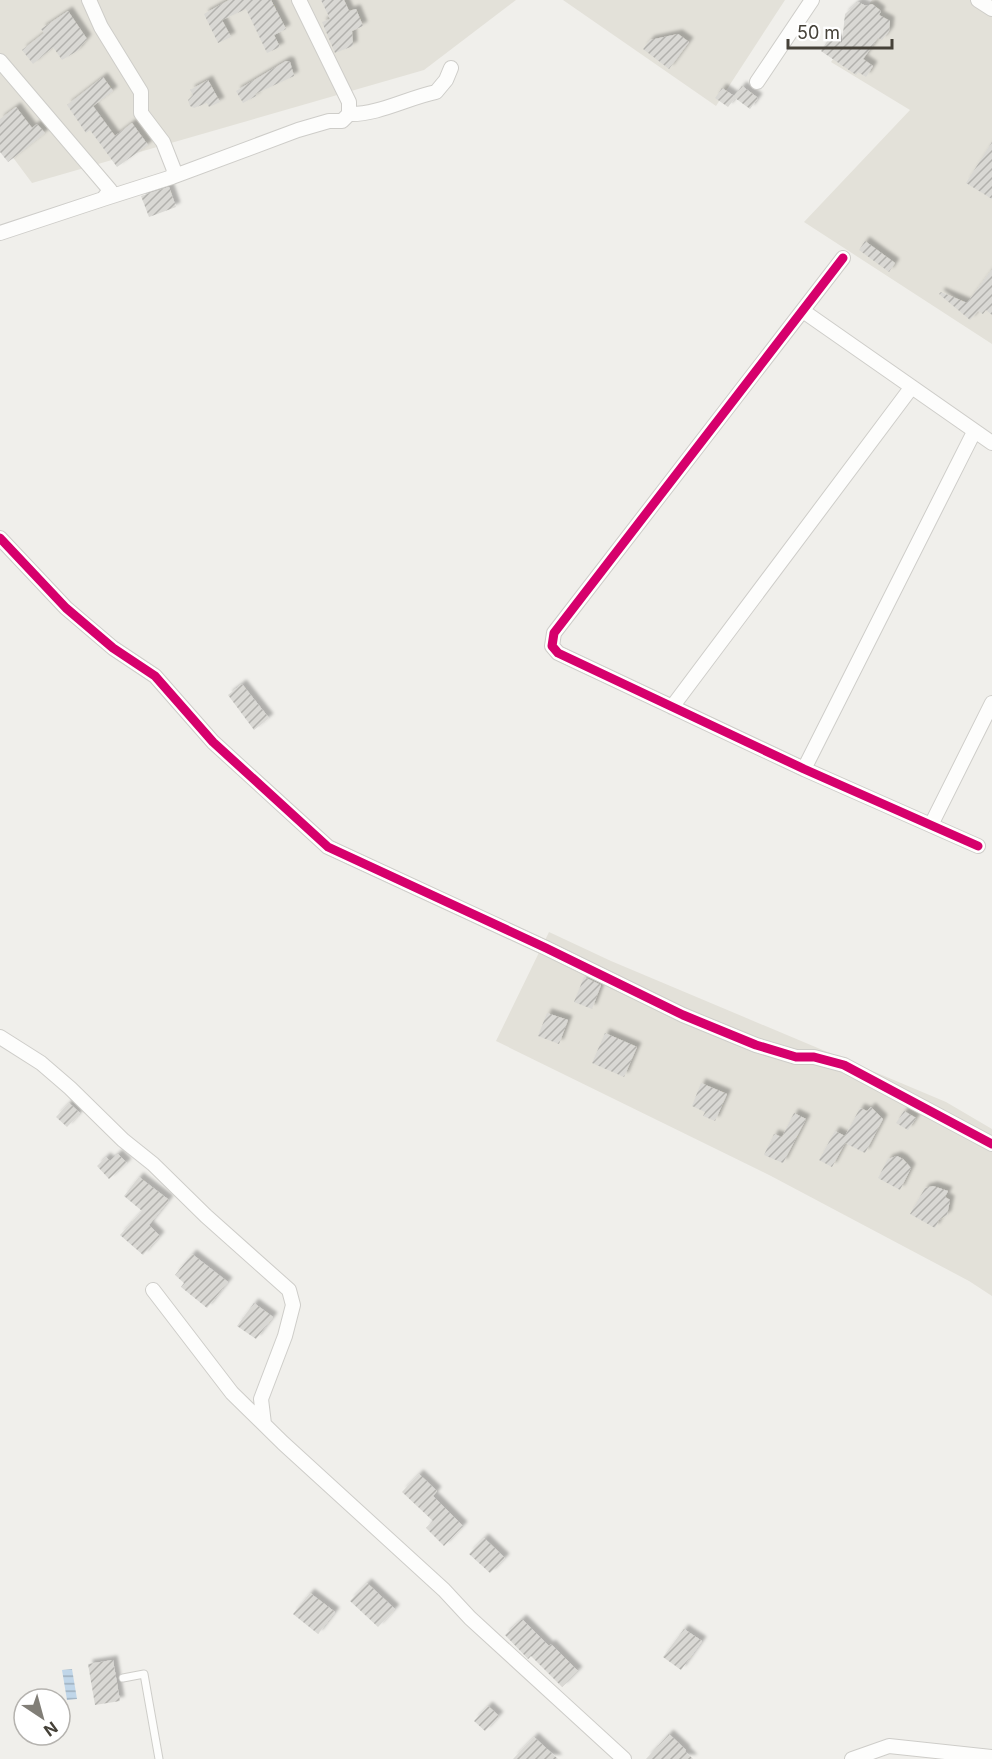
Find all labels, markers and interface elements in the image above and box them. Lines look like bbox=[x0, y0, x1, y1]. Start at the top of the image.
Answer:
scale bar bbox=[788, 12, 892, 50]
text: 50 m bbox=[797, 22, 840, 43]
north arrow bbox=[12, 1687, 72, 1747]
text: N bbox=[40, 1717, 62, 1741]

